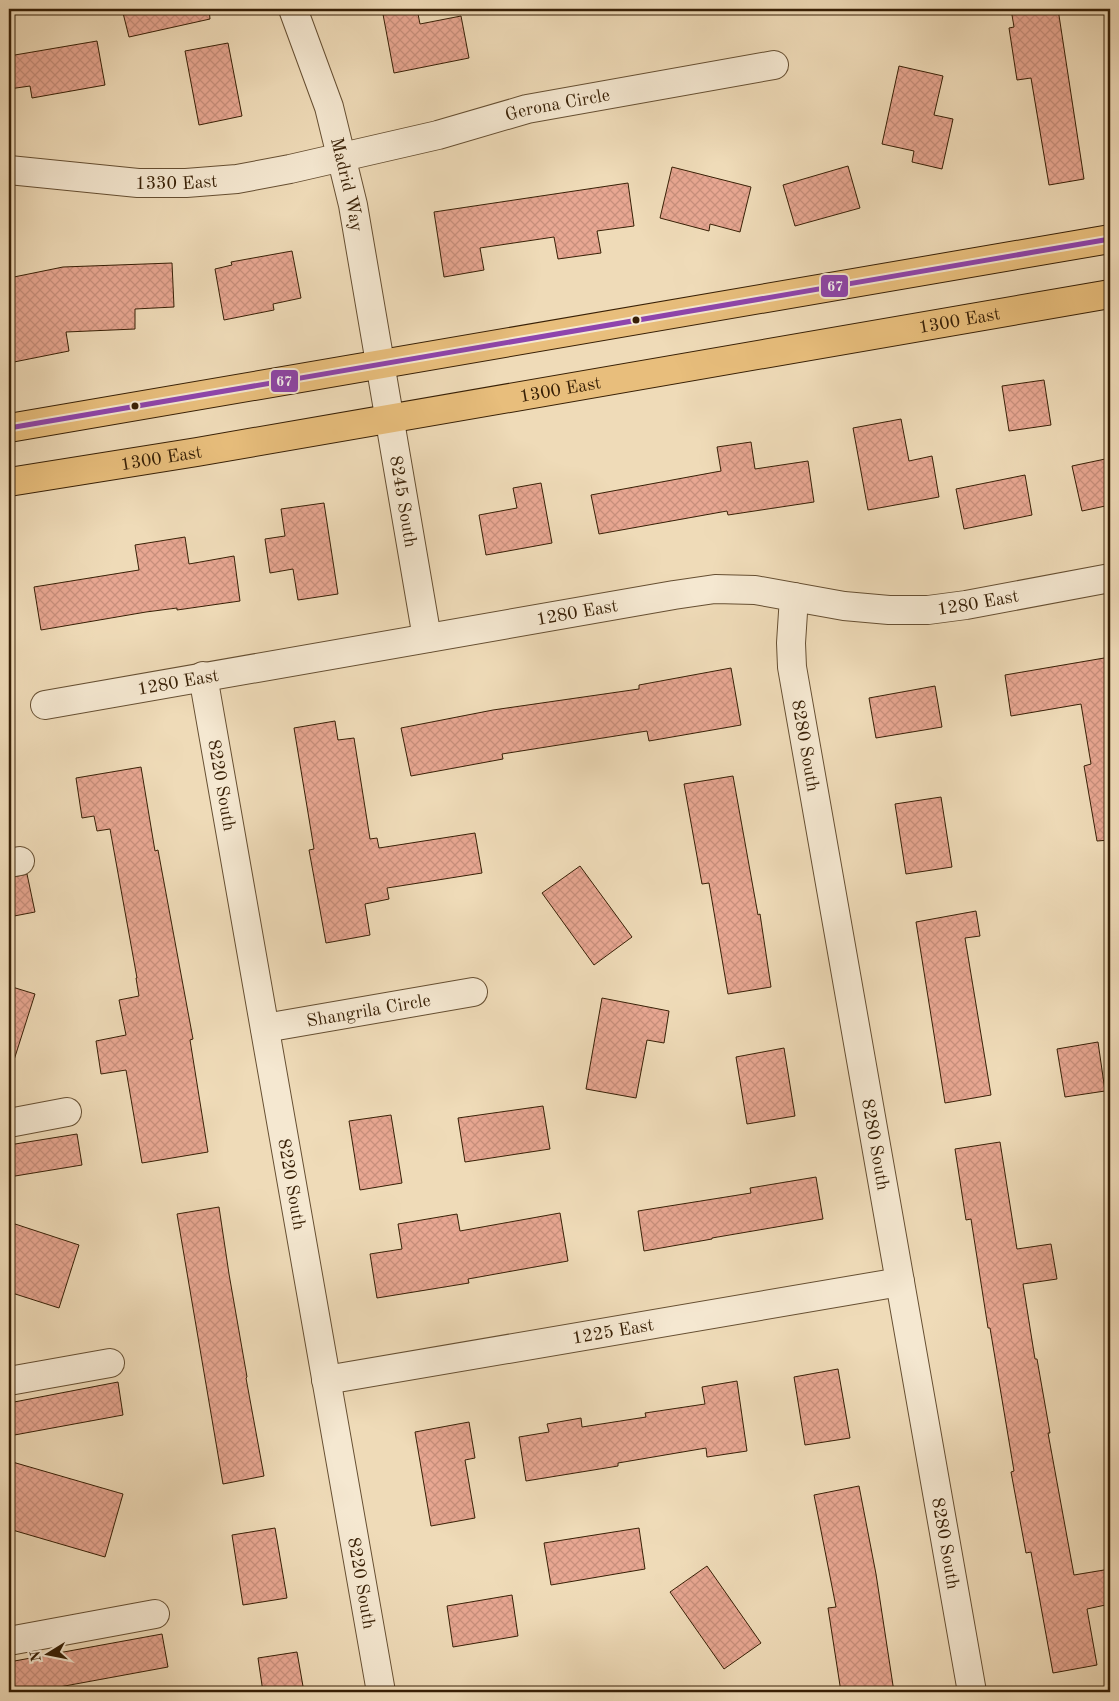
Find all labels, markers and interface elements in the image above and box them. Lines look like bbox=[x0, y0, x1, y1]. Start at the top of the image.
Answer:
street label: Gerona Circle bbox=[503, 86, 611, 125]
street label: Madrid Way bbox=[327, 136, 365, 233]
street label: 1330 East bbox=[135, 173, 218, 193]
line badge: 67 bbox=[820, 274, 849, 298]
text: 67 bbox=[827, 280, 843, 294]
street label: 1300 East bbox=[917, 305, 1002, 337]
unlabelled marker bbox=[631, 315, 641, 325]
line badge: 67 bbox=[270, 369, 299, 393]
street label: 1300 East bbox=[518, 374, 602, 406]
text: 67 bbox=[276, 375, 292, 389]
unlabelled marker bbox=[130, 401, 140, 411]
street label: 1300 East bbox=[119, 443, 203, 474]
street label: 8245 South bbox=[386, 454, 419, 549]
street label: 1280 East bbox=[936, 587, 1020, 619]
street label: 1280 East bbox=[535, 597, 619, 629]
street label: 1280 East bbox=[136, 667, 220, 699]
street label: 8280 South bbox=[788, 699, 822, 793]
street label: 8220 South bbox=[204, 738, 238, 833]
street label: Shangrila Circle bbox=[305, 991, 432, 1031]
street label: 8280 South bbox=[858, 1098, 892, 1192]
street label: 8220 South bbox=[274, 1137, 308, 1232]
street label: 1225 East bbox=[571, 1316, 655, 1348]
street label: 8280 South bbox=[928, 1496, 962, 1591]
street label: 8220 South bbox=[344, 1536, 378, 1631]
north arrow bbox=[22, 1628, 72, 1678]
text: N bbox=[28, 1649, 44, 1663]

